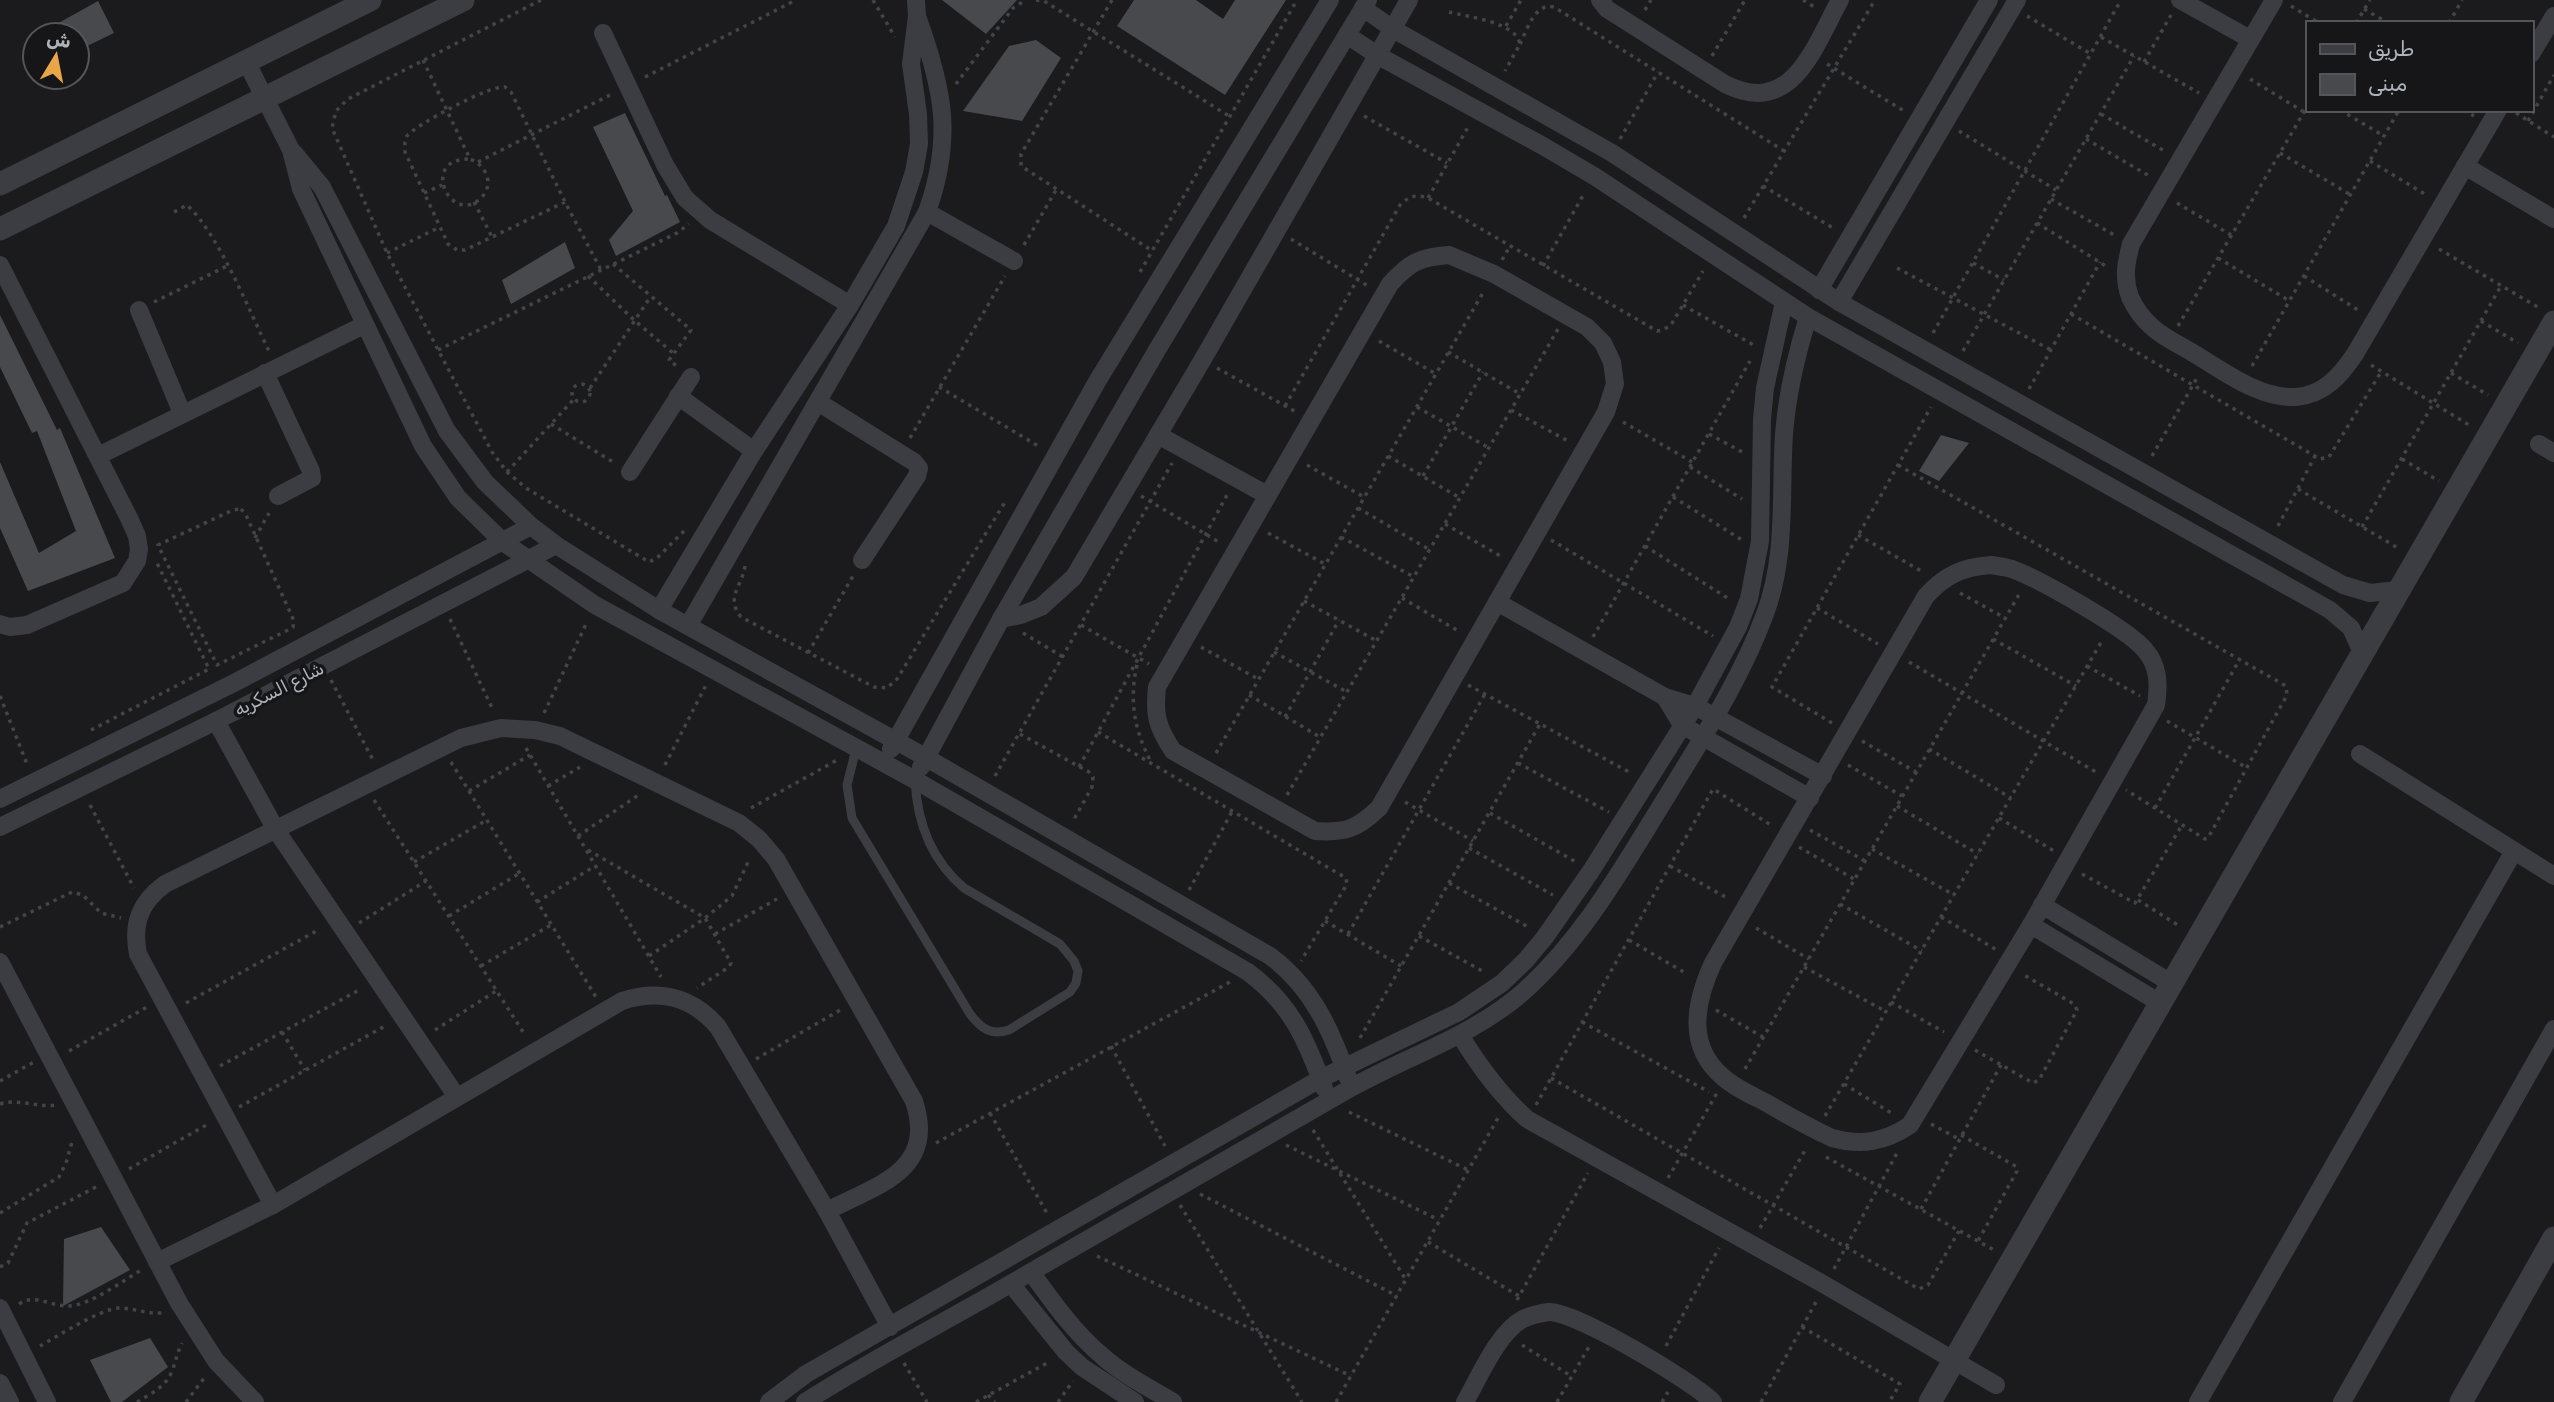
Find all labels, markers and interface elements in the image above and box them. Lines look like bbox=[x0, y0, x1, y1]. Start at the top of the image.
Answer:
north arrow bbox=[21, 21, 91, 91]
legend bbox=[2306, 21, 2533, 112]
text: ش bbox=[45, 26, 73, 53]
text: طريق bbox=[2368, 36, 2414, 61]
text: مبنى bbox=[2368, 71, 2407, 96]
street label: شارع السكريه bbox=[231, 657, 328, 722]

